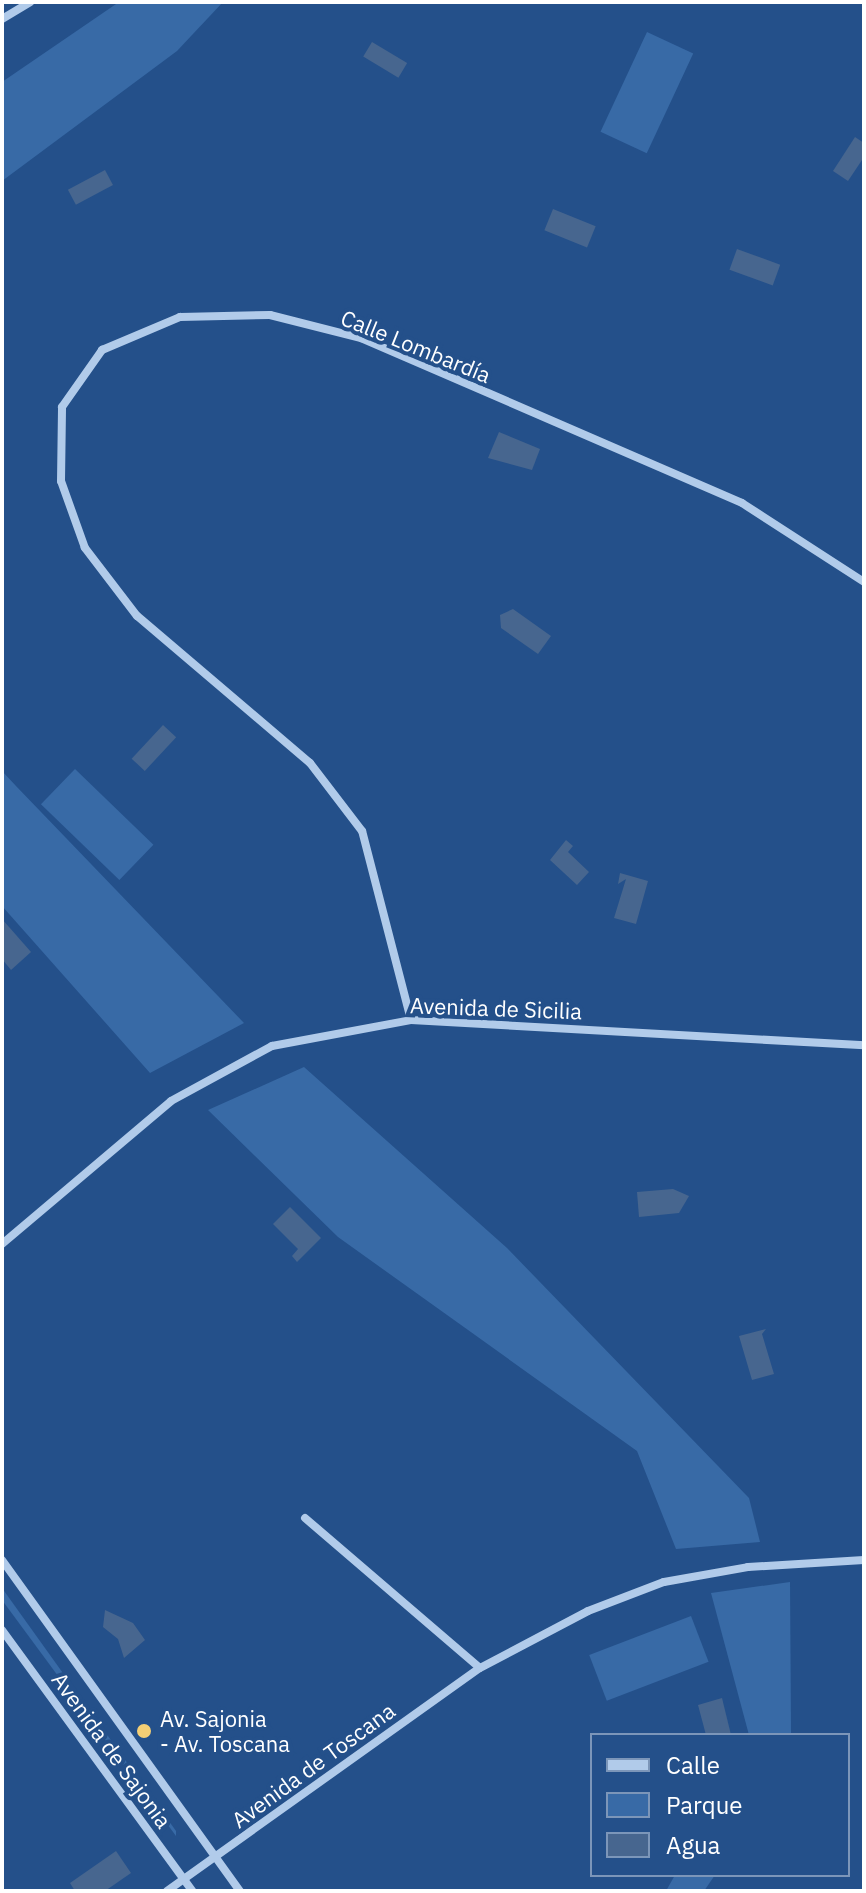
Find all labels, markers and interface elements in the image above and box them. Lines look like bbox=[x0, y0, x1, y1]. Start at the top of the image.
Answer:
street label: Calle Lombardía bbox=[337, 304, 495, 388]
street label: Avenida de Sicilia bbox=[409, 992, 583, 1024]
street label: Avenida de Sajonia bbox=[47, 1667, 177, 1833]
street label: Avenida de Toscana bbox=[226, 1697, 400, 1833]
place label: Av. Sajonia - Av. Toscana bbox=[160, 1705, 290, 1756]
marker: Av. Sajonia - Av. Toscana bbox=[135, 1722, 153, 1740]
legend bbox=[590, 1733, 850, 1877]
text: Calle bbox=[666, 1749, 720, 1781]
text: Parque bbox=[666, 1789, 743, 1821]
text: Agua bbox=[666, 1829, 720, 1861]

